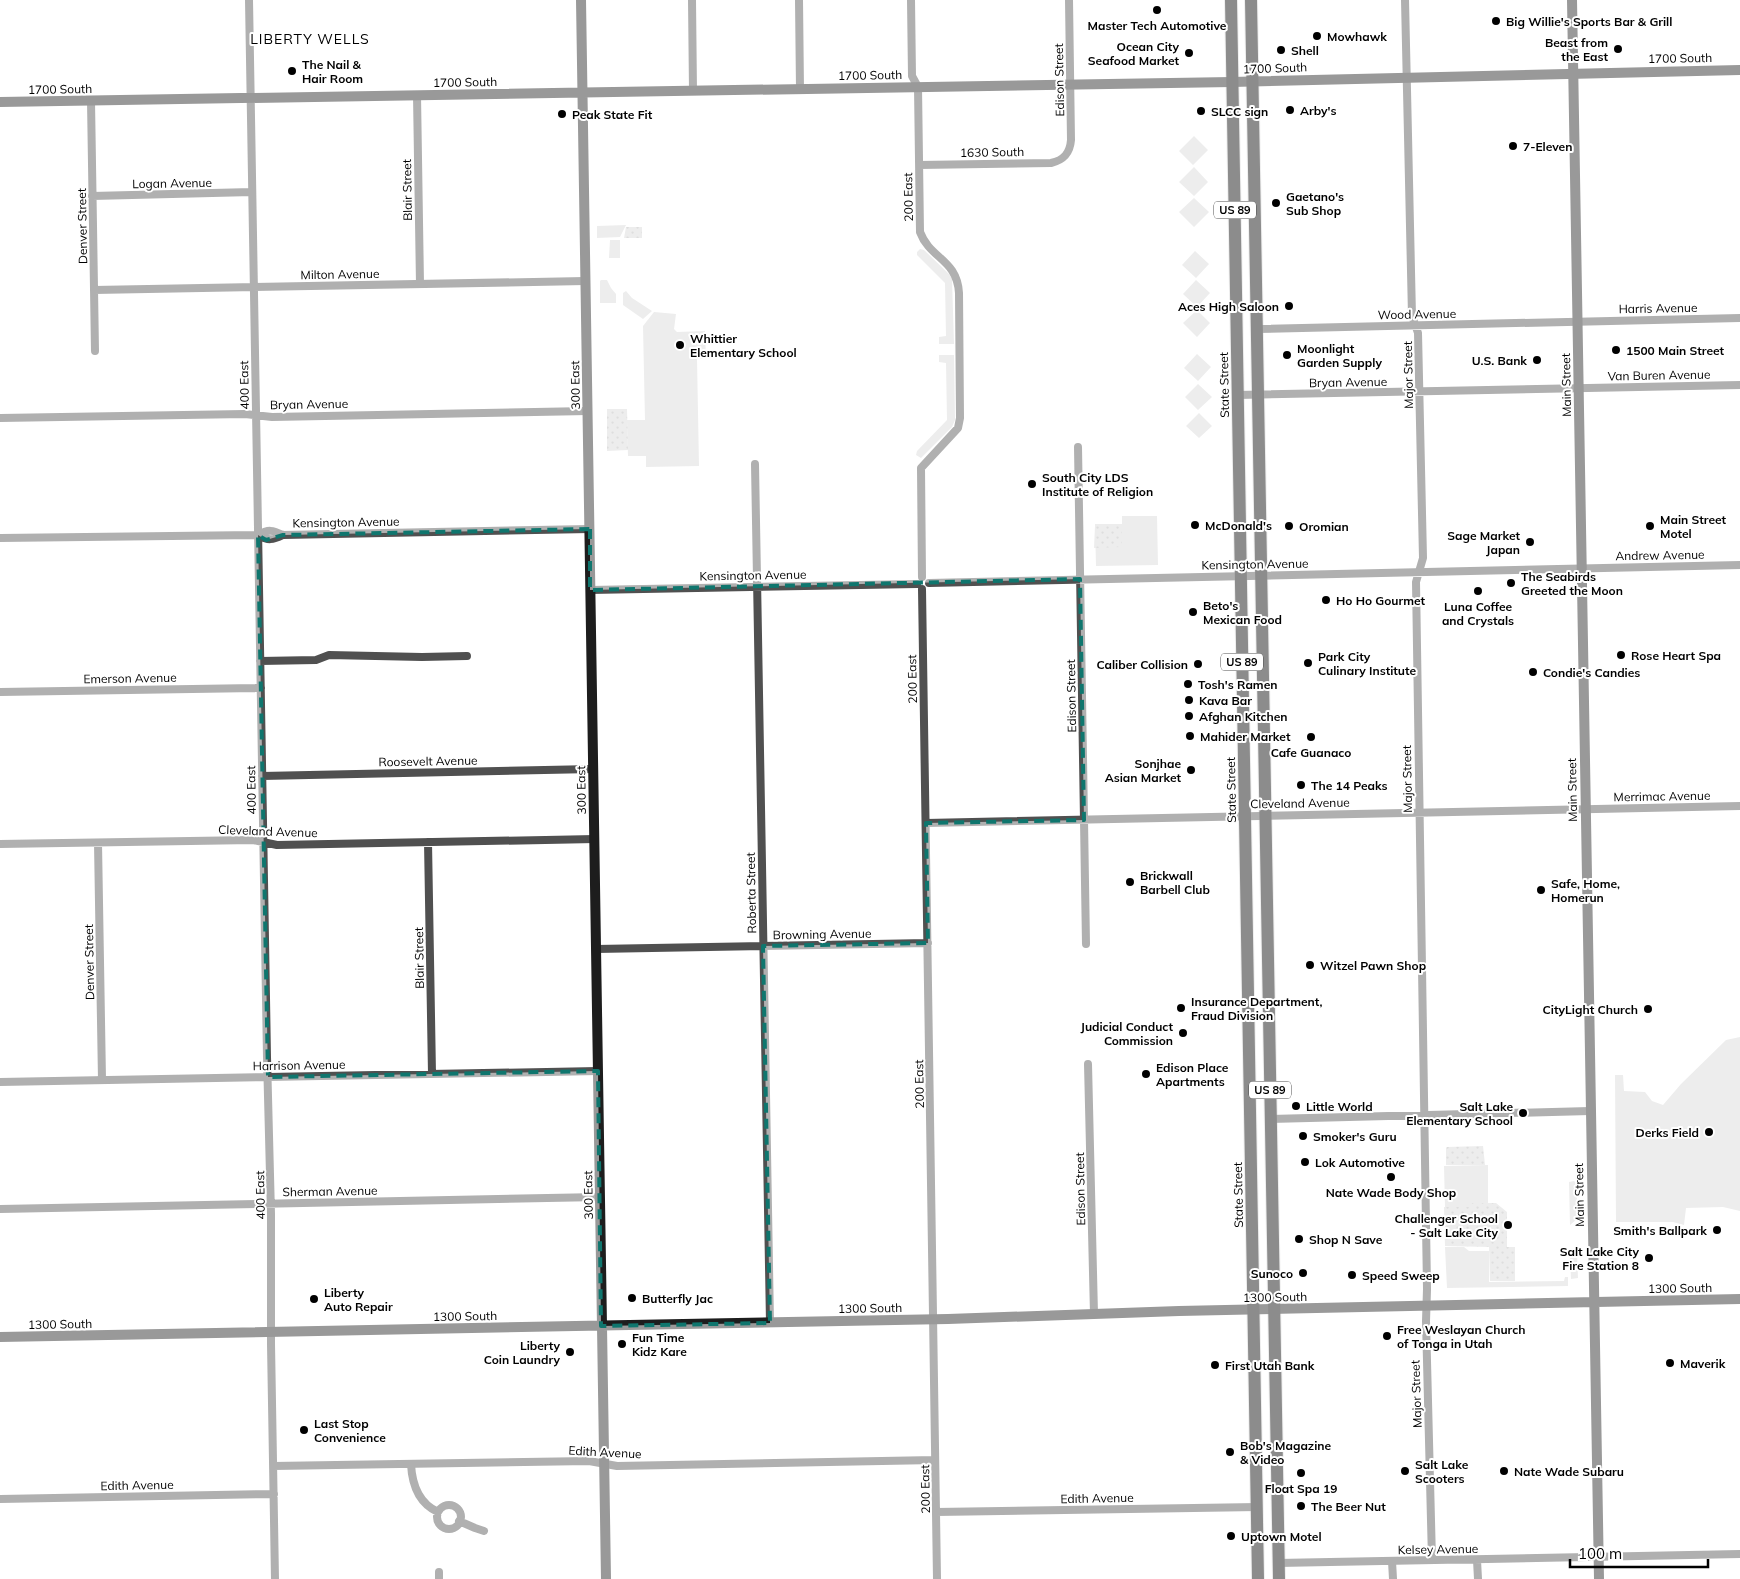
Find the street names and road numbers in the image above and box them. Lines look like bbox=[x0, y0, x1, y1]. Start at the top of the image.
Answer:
street label: Edison Street bbox=[1051, 43, 1067, 117]
street label: 1700 South bbox=[1648, 50, 1712, 66]
street label: 1700 South bbox=[1243, 59, 1307, 77]
street label: 1700 South bbox=[838, 67, 902, 83]
street label: 1700 South bbox=[433, 74, 497, 90]
street label: 1700 South bbox=[28, 81, 92, 97]
street label: 1630 South bbox=[960, 144, 1024, 160]
street label: Blair Street bbox=[399, 159, 415, 221]
street label: 200 East bbox=[900, 172, 916, 222]
street label: Logan Avenue bbox=[132, 175, 212, 191]
street label: Denver Street bbox=[74, 188, 90, 264]
road number: US 89 bbox=[1214, 202, 1256, 218]
street label: Milton Avenue bbox=[300, 266, 380, 282]
street label: Harris Avenue bbox=[1618, 300, 1698, 316]
street label: Wood Avenue bbox=[1378, 306, 1456, 322]
street label: Major Street bbox=[1400, 341, 1416, 409]
street label: State Street bbox=[1216, 352, 1232, 418]
street label: Main Street bbox=[1558, 353, 1574, 417]
street label: 400 East bbox=[236, 360, 252, 410]
street label: 300 East bbox=[567, 360, 583, 410]
street label: Van Buren Avenue bbox=[1607, 367, 1711, 383]
street label: Bryan Avenue bbox=[1309, 374, 1387, 390]
street label: Bryan Avenue bbox=[270, 396, 348, 412]
street label: Kensington Avenue bbox=[292, 514, 400, 530]
street label: Andrew Avenue bbox=[1615, 547, 1705, 563]
street label: Kensington Avenue bbox=[1201, 556, 1309, 572]
street label: Kensington Avenue bbox=[699, 567, 807, 583]
street label: 200 East bbox=[904, 654, 920, 704]
road number: US 89 bbox=[1221, 654, 1263, 670]
street label: Edison Street bbox=[1063, 659, 1079, 733]
street label: Emerson Avenue bbox=[83, 670, 177, 686]
street label: Major Street bbox=[1399, 745, 1415, 813]
street label: Roosevelt Avenue bbox=[378, 753, 478, 769]
street label: State Street bbox=[1223, 757, 1239, 823]
street label: Main Street bbox=[1564, 758, 1580, 822]
street label: 400 East bbox=[243, 765, 259, 815]
street label: 300 East bbox=[573, 765, 589, 815]
street label: Merrimac Avenue bbox=[1613, 788, 1711, 804]
street label: Cleveland Avenue bbox=[1250, 795, 1350, 811]
street label: Cleveland Avenue bbox=[218, 822, 318, 840]
street label: Roberta Street bbox=[743, 852, 759, 934]
street label: Denver Street bbox=[81, 924, 97, 1000]
street label: Browning Avenue bbox=[773, 926, 871, 942]
street label: Blair Street bbox=[411, 927, 427, 989]
street label: Harrison Avenue bbox=[253, 1057, 345, 1073]
street label: 200 East bbox=[911, 1059, 927, 1109]
road number: US 89 bbox=[1249, 1082, 1291, 1098]
street label: Edison Street bbox=[1072, 1152, 1088, 1226]
street label: State Street bbox=[1230, 1162, 1246, 1228]
street label: Main Street bbox=[1571, 1163, 1587, 1227]
street label: 400 East bbox=[252, 1170, 268, 1220]
street label: 300 East bbox=[580, 1170, 596, 1220]
street label: Sherman Avenue bbox=[282, 1183, 378, 1199]
street label: 1300 South bbox=[1648, 1280, 1712, 1296]
street label: 1300 South bbox=[1243, 1289, 1307, 1305]
street label: 1300 South bbox=[838, 1300, 902, 1316]
street label: 1300 South bbox=[433, 1308, 497, 1324]
street label: 1300 South bbox=[28, 1316, 92, 1332]
street label: Major Street bbox=[1407, 1360, 1425, 1428]
street label: Edith Avenue bbox=[568, 1443, 642, 1461]
street label: 200 East bbox=[917, 1464, 933, 1514]
street label: Edith Avenue bbox=[100, 1477, 174, 1493]
street label: Edith Avenue bbox=[1060, 1490, 1134, 1506]
street label: Kelsey Avenue bbox=[1398, 1541, 1478, 1557]

